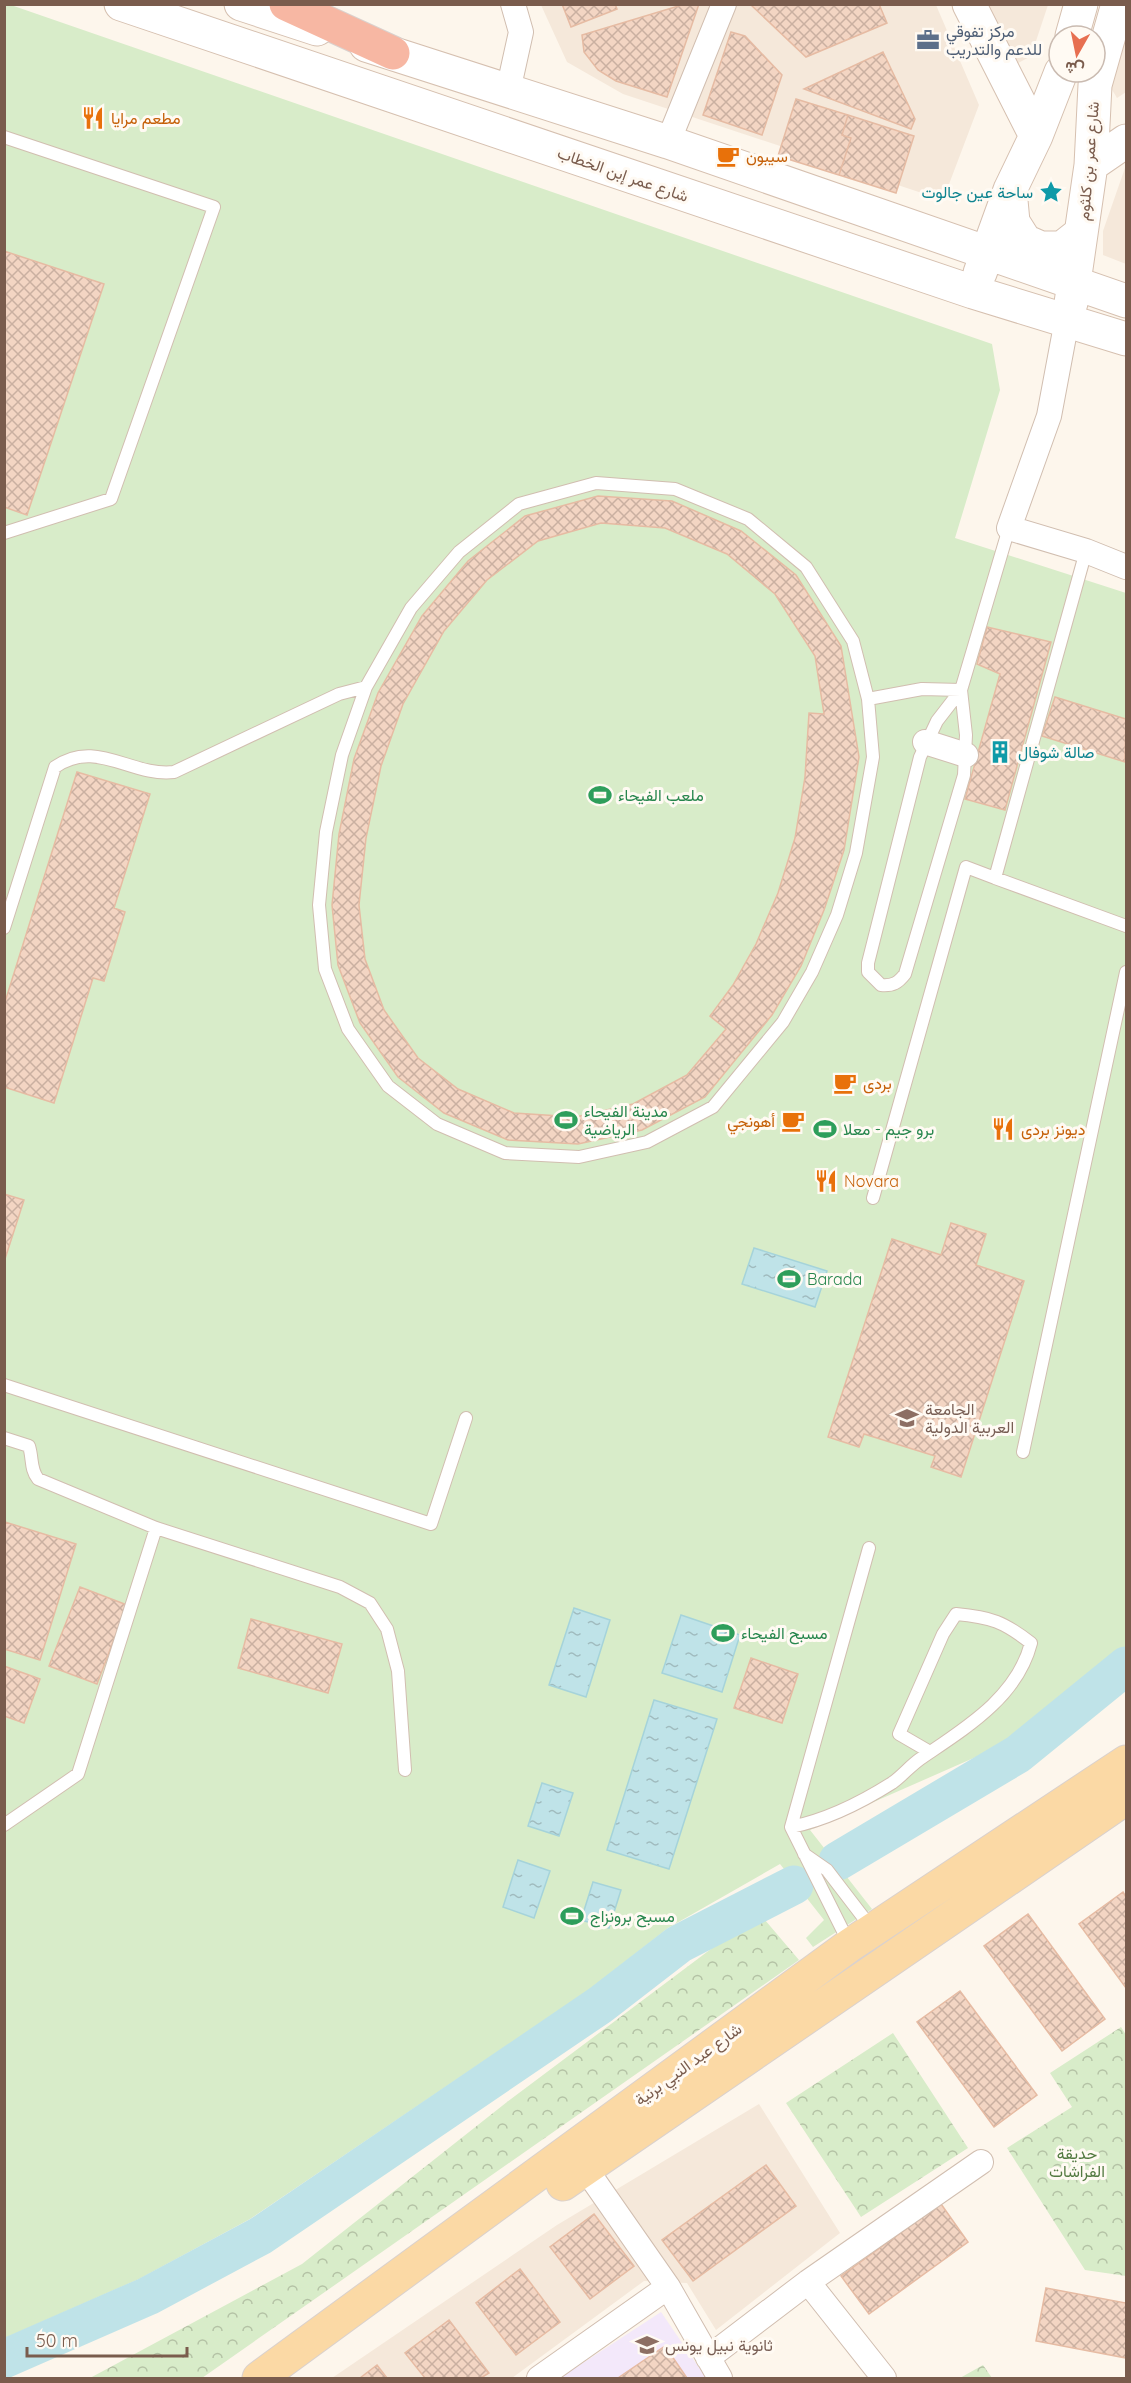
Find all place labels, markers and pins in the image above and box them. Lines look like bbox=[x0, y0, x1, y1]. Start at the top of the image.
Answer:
place label: مركز تفوقي للدعم والتدريب bbox=[946, 21, 1042, 60]
office icon: مركز تفوقي للدعم والتدريب bbox=[915, 27, 941, 53]
restaurant icon: مطعم مرايا bbox=[80, 105, 106, 131]
place label: مطعم مرايا bbox=[111, 108, 181, 129]
cafe icon: سيبون bbox=[715, 143, 741, 169]
place label: سيبون bbox=[746, 146, 788, 167]
place icon: ساحة عين جالوت bbox=[1038, 179, 1064, 205]
place label: ساحة عين جالوت bbox=[922, 182, 1033, 203]
building icon: صالة شوفال bbox=[987, 739, 1013, 765]
place label: صالة شوفال bbox=[1018, 742, 1094, 763]
sports icon: ملعب الفيحاء bbox=[587, 782, 613, 808]
place label: ملعب الفيحاء bbox=[618, 785, 704, 805]
cafe icon: بردى bbox=[832, 1070, 858, 1096]
place label: بردى bbox=[863, 1073, 892, 1094]
place label: مدينة الفيحاء الرياضية bbox=[584, 1101, 668, 1140]
sports icon: مدينة الفيحاء الرياضية bbox=[553, 1107, 579, 1133]
cafe icon: أهونجي bbox=[780, 1108, 806, 1134]
place label: أهونجي bbox=[727, 1111, 775, 1135]
sports icon: برو جيم - معلا bbox=[812, 1116, 838, 1142]
restaurant icon: ديونز بردى bbox=[990, 1116, 1016, 1142]
place label: برو جيم - معلا bbox=[843, 1119, 934, 1140]
place label: ديونز بردى bbox=[1021, 1119, 1085, 1140]
restaurant icon: Novara bbox=[813, 1168, 839, 1194]
place label: Novara bbox=[844, 1171, 899, 1191]
sports icon: Barada bbox=[776, 1266, 802, 1292]
place label: Barada bbox=[807, 1269, 862, 1289]
place label: الجامعة العربية الدولية bbox=[925, 1399, 1014, 1438]
school or university icon: الجامعة العربية الدولية bbox=[894, 1405, 920, 1431]
sports icon: مسبح الفيحاء bbox=[710, 1620, 736, 1646]
place label: مسبح الفيحاء bbox=[741, 1623, 828, 1645]
sports icon: مسبح برونزاج bbox=[559, 1903, 585, 1929]
place label: مسبح برونزاج bbox=[590, 1906, 675, 1928]
school or university icon: ثانوية نبيل يونس bbox=[634, 2332, 660, 2358]
place label: ثانوية نبيل يونس bbox=[665, 2335, 773, 2356]

